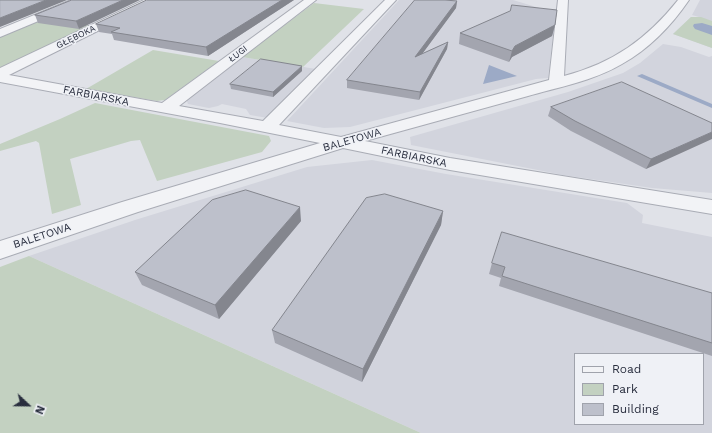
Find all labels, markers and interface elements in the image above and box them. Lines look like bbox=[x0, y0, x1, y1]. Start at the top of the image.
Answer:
street label: GŁĘBOKA bbox=[55, 23, 97, 51]
street label: ŁUGI bbox=[226, 43, 250, 65]
street label: FARBIARSKA bbox=[62, 83, 130, 109]
street label: BALETOWA bbox=[321, 125, 383, 155]
street label: FARBIARSKA bbox=[380, 144, 448, 170]
street label: BALETOWA bbox=[11, 220, 73, 252]
legend bbox=[574, 353, 704, 425]
text: Road bbox=[612, 362, 641, 376]
text: Park bbox=[612, 382, 638, 396]
north arrow bbox=[8, 385, 48, 425]
text: Building bbox=[612, 402, 659, 416]
text: N bbox=[32, 403, 47, 416]

